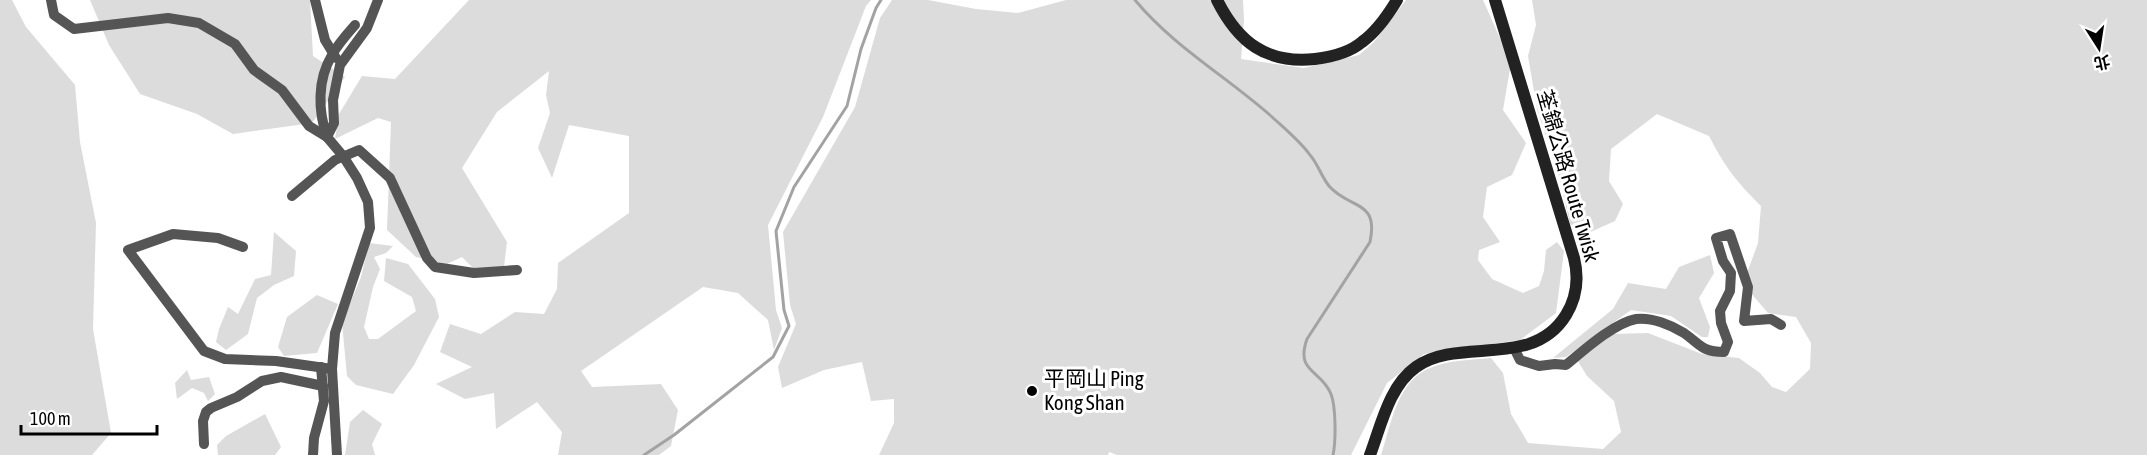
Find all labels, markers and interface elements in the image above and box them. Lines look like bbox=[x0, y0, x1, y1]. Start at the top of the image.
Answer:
north arrow bbox=[2069, 18, 2129, 78]
text: 北 bbox=[2092, 52, 2112, 73]
street label: 荃錦公路 Route Twisk bbox=[1533, 87, 1605, 265]
place label: 平岡山 Ping Kong Shan bbox=[1044, 366, 1144, 414]
marker: 平岡山 Ping Kong Shan bbox=[1025, 384, 1039, 398]
scale bar bbox=[21, 398, 158, 436]
text: 100 m bbox=[30, 408, 71, 429]

